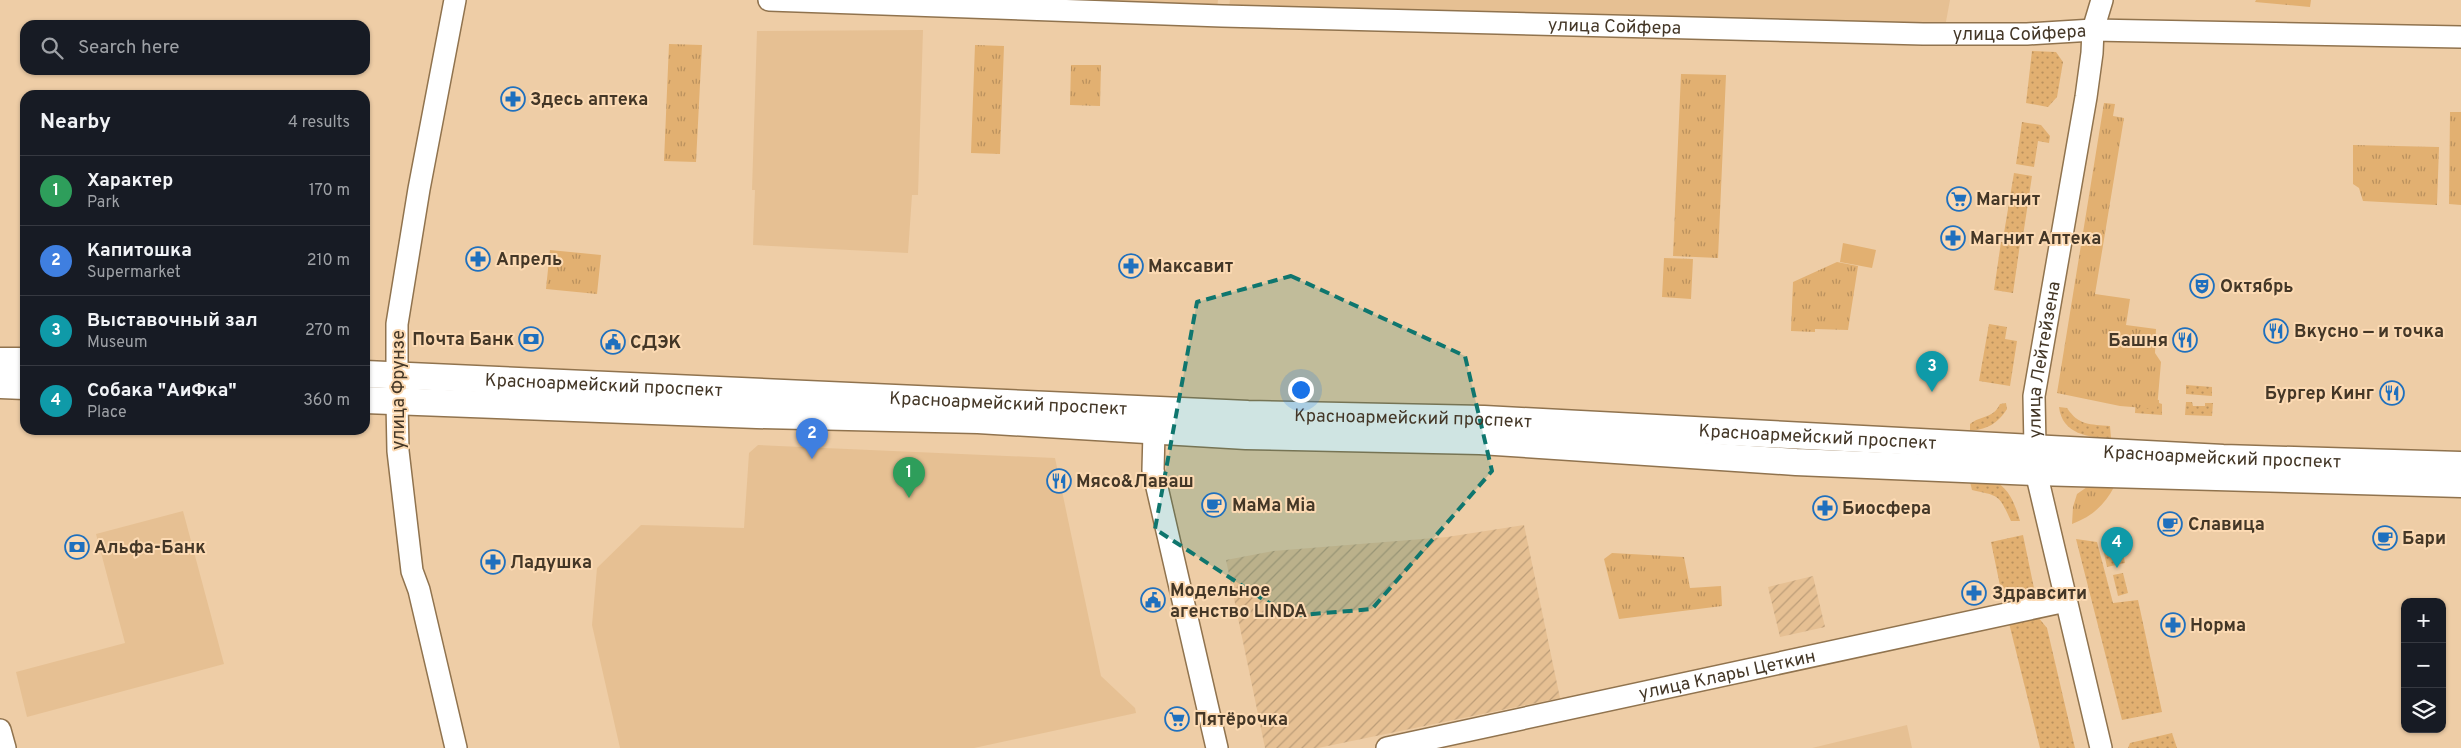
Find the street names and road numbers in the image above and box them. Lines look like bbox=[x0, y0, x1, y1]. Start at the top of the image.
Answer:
street label: улица Сойфера bbox=[1548, 14, 1681, 41]
street label: улица Сойфера bbox=[1953, 20, 2087, 47]
street label: улица Лейтейзена bbox=[2024, 280, 2067, 439]
street label: улица Фрунзе bbox=[388, 330, 411, 450]
street label: Красноармейский проспект bbox=[484, 369, 723, 403]
street label: Красноармейский проспект bbox=[889, 388, 1128, 422]
street label: Красноармейский проспект bbox=[1294, 405, 1533, 435]
street label: Красноармейский проспект bbox=[1698, 420, 1937, 456]
street label: Красноармейский проспект bbox=[2102, 442, 2341, 474]
street label: улица Клары Цеткин bbox=[1637, 646, 1818, 706]

